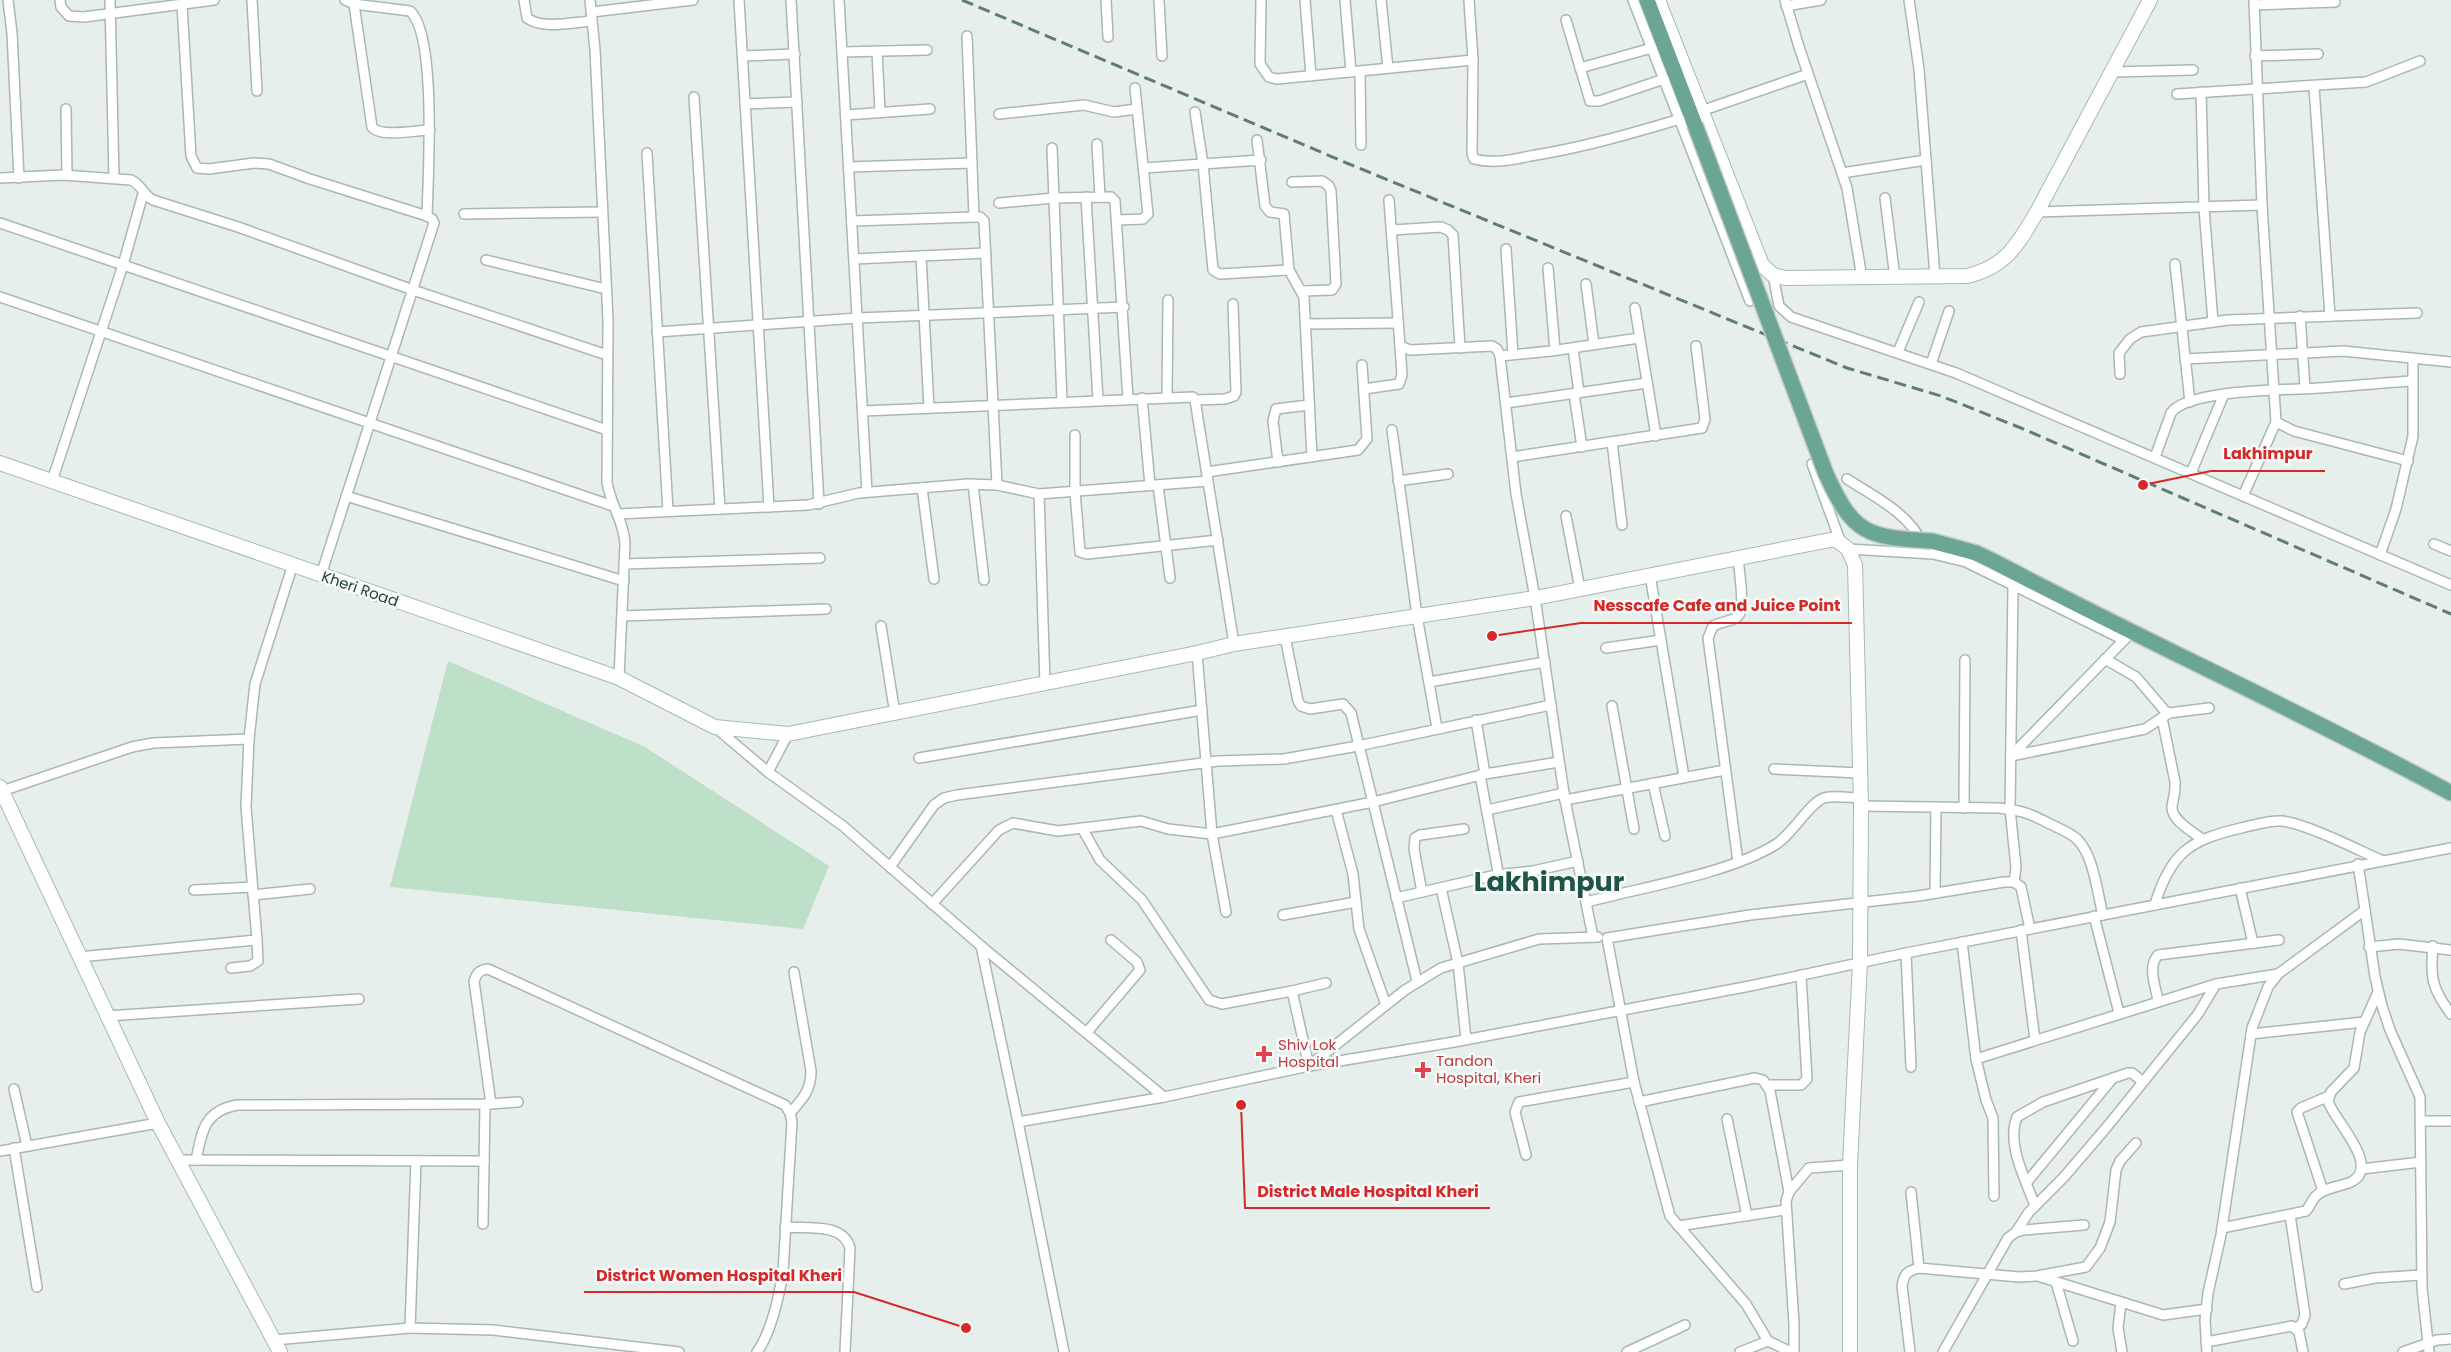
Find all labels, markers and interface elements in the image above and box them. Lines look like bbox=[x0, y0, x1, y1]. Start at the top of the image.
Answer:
callout: Lakhimpur bbox=[2211, 437, 2325, 471]
text: Lakhimpur bbox=[2223, 442, 2313, 465]
street label: Kheri Road bbox=[319, 566, 401, 612]
callout: Nesscafe Cafe and Juice Point bbox=[1581, 589, 1852, 623]
text: Nesscafe Cafe and Juice Point bbox=[1593, 594, 1841, 617]
district label: Lakhimpur bbox=[1474, 863, 1625, 900]
place label: Shiv Lok Hospital bbox=[1278, 1034, 1339, 1072]
marker: Shiv Lok Hospital bbox=[1255, 1045, 1273, 1063]
place label: Tandon Hospital, Kheri bbox=[1436, 1050, 1541, 1088]
marker: Tandon Hospital, Kheri bbox=[1414, 1061, 1432, 1079]
callout: District Male Hospital Kheri bbox=[1245, 1174, 1490, 1208]
text: District Male Hospital Kheri bbox=[1257, 1180, 1479, 1203]
callout: District Women Hospital Kheri bbox=[584, 1258, 854, 1292]
text: District Women Hospital Kheri bbox=[596, 1264, 842, 1287]

